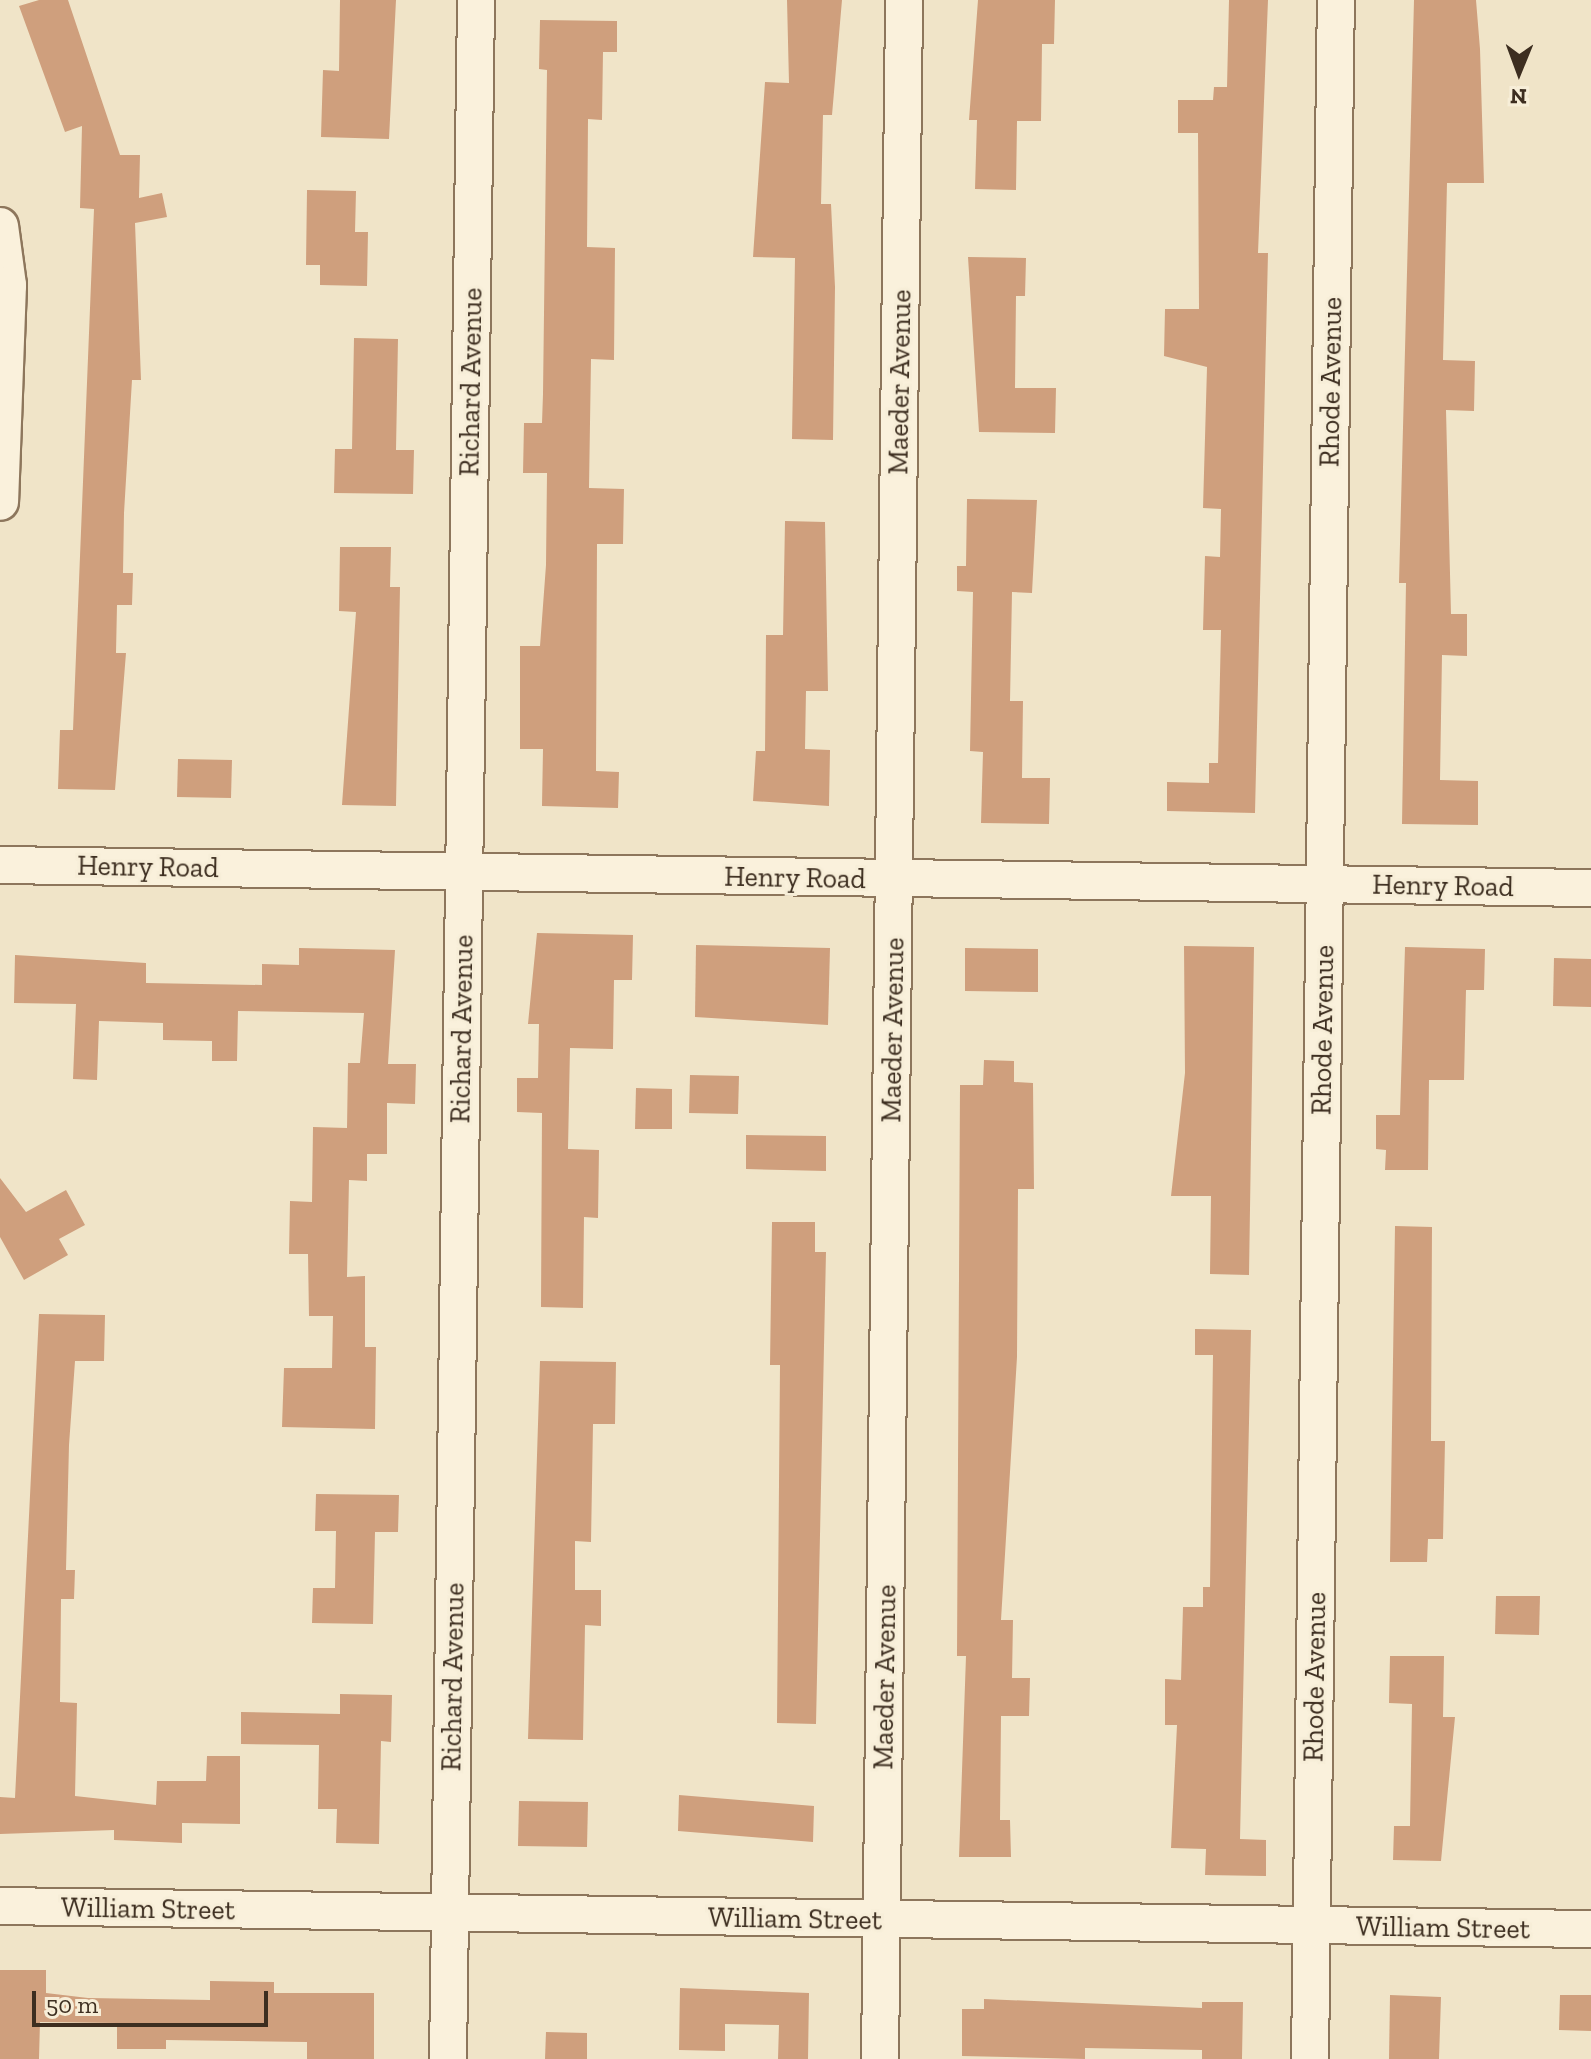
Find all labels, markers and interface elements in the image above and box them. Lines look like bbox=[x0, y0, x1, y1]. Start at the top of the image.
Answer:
north arrow bbox=[1479, 32, 1559, 112]
text: N bbox=[1510, 83, 1527, 110]
street label: Richard Avenue bbox=[453, 287, 489, 477]
street label: Maeder Avenue bbox=[882, 288, 918, 476]
street label: Rhode Avenue bbox=[1313, 296, 1349, 468]
street label: Henry Road bbox=[77, 849, 219, 885]
street label: Henry Road bbox=[724, 860, 866, 896]
street label: Henry Road bbox=[1372, 868, 1514, 904]
street label: Richard Avenue bbox=[444, 934, 480, 1124]
street label: Maeder Avenue bbox=[875, 936, 911, 1124]
street label: Rhode Avenue bbox=[1305, 944, 1341, 1116]
street label: Richard Avenue bbox=[435, 1582, 471, 1772]
street label: Maeder Avenue bbox=[867, 1583, 903, 1771]
street label: Rhode Avenue bbox=[1297, 1591, 1333, 1763]
street label: William Street bbox=[61, 1891, 235, 1927]
street label: William Street bbox=[708, 1901, 882, 1937]
street label: William Street bbox=[1356, 1910, 1530, 1946]
scale bar bbox=[36, 1975, 272, 2025]
text: 50 m bbox=[46, 1990, 98, 2019]

